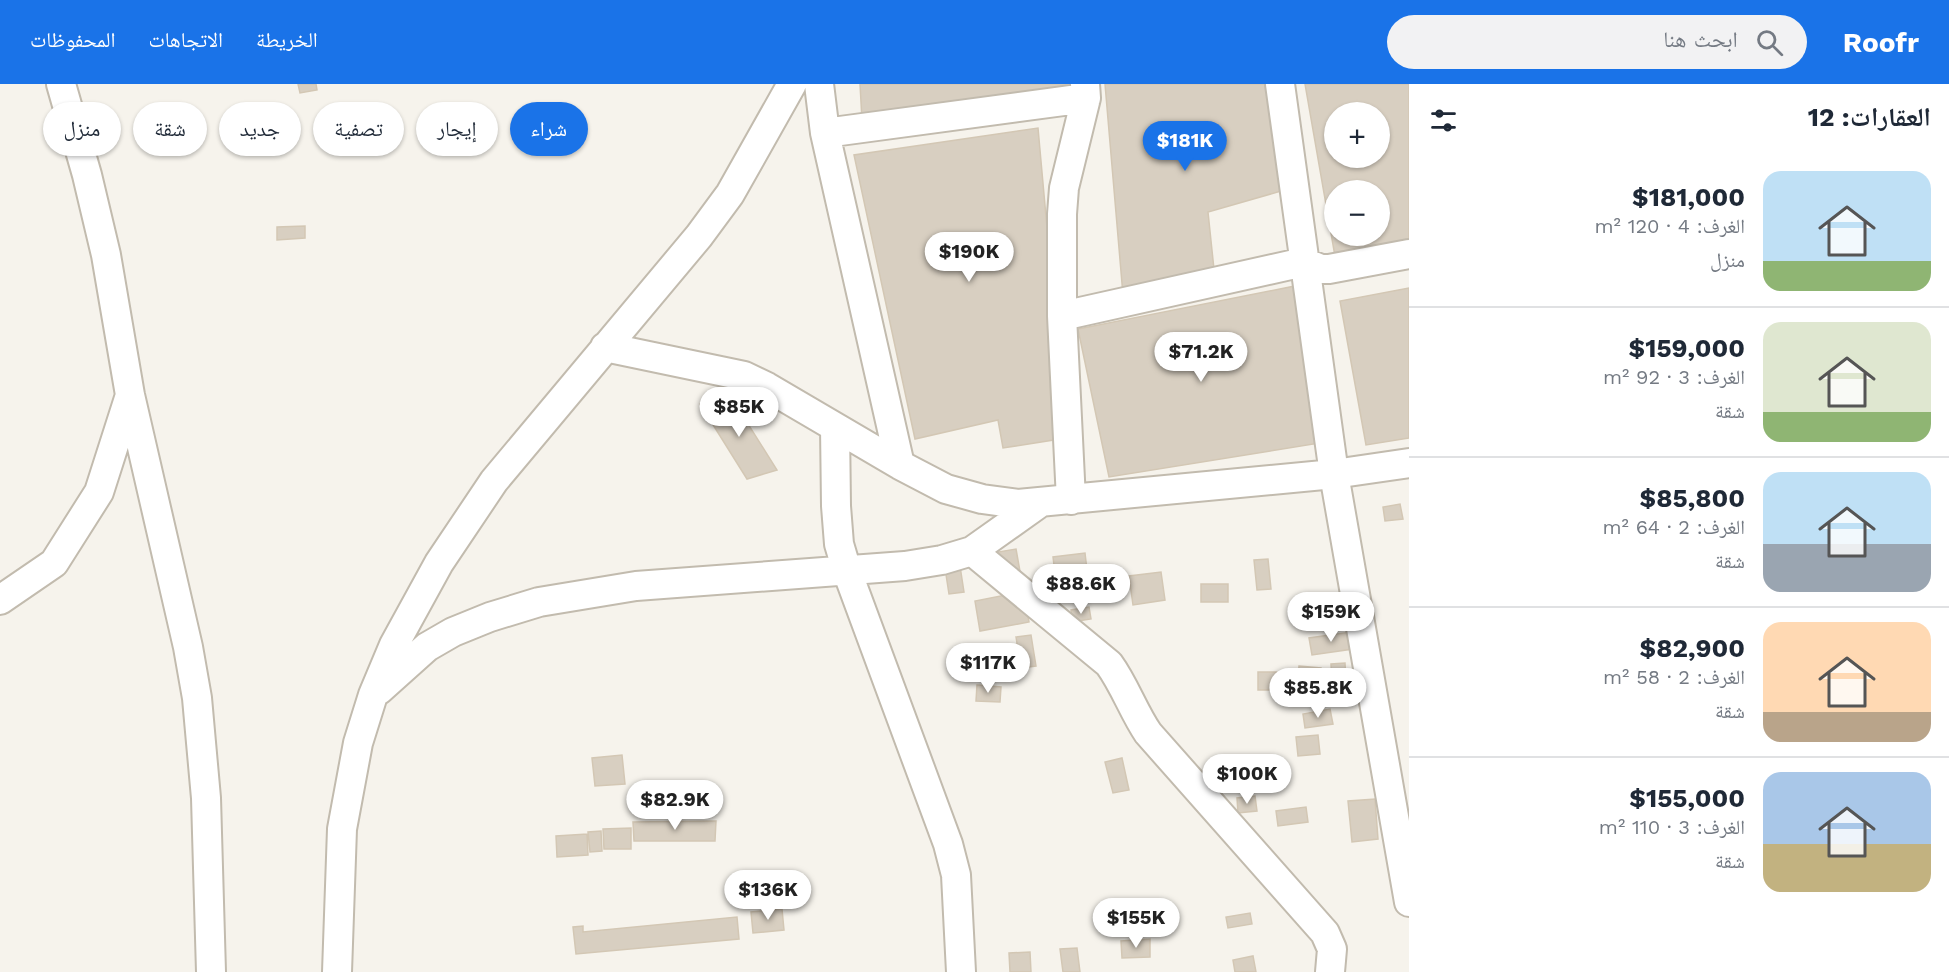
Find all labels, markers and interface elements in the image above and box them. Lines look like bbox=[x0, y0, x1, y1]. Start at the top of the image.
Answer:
search box bbox=[1387, 15, 1807, 69]
icon: search bbox=[1753, 26, 1786, 59]
text: Roofr bbox=[1843, 26, 1919, 59]
text: المحفوظات bbox=[30, 27, 115, 52]
text: الاتجاهات bbox=[148, 27, 223, 52]
text: الخريطة bbox=[256, 27, 318, 52]
text: ابحث هنا bbox=[1663, 27, 1738, 52]
chip: منزل bbox=[43, 102, 121, 156]
chip: شقة bbox=[133, 102, 207, 156]
chip: جديد bbox=[219, 102, 301, 156]
chip: تصفية bbox=[313, 102, 404, 156]
chip: إيجار bbox=[416, 102, 498, 156]
chip: شراء bbox=[510, 102, 588, 156]
map controls bbox=[1324, 102, 1390, 246]
button: + bbox=[1324, 102, 1390, 168]
text: العقارات: 12 bbox=[1808, 102, 1931, 132]
icon: filters bbox=[1427, 104, 1460, 137]
pin: $181K bbox=[1143, 121, 1227, 172]
text: $181K bbox=[1157, 128, 1213, 152]
button: − bbox=[1324, 180, 1390, 246]
text: $181,000 bbox=[1632, 182, 1745, 212]
icon: home bbox=[1811, 195, 1883, 267]
text: الغرف: 4 · 120 m² bbox=[1594, 214, 1745, 238]
pin: $190K bbox=[927, 232, 1011, 283]
text: $190K bbox=[939, 239, 999, 263]
text: منزل bbox=[1710, 248, 1745, 272]
pin: $71.2K bbox=[1152, 332, 1250, 383]
text: $159,000 bbox=[1629, 333, 1745, 363]
text: $71.2K bbox=[1168, 339, 1234, 363]
icon: home bbox=[1811, 346, 1883, 418]
text: الغرف: 3 · 92 m² bbox=[1603, 365, 1745, 389]
pin: $85K bbox=[703, 387, 775, 438]
text: $85K bbox=[714, 394, 764, 418]
text: شقة bbox=[1715, 399, 1745, 423]
text: $85,800 bbox=[1640, 483, 1745, 513]
icon: home bbox=[1811, 496, 1883, 568]
text: الغرف: 2 · 64 m² bbox=[1603, 515, 1745, 539]
text: شقة bbox=[1715, 549, 1745, 573]
pin: $88.6K bbox=[1032, 564, 1130, 615]
text: $88.6K bbox=[1046, 571, 1116, 595]
pin: $159K bbox=[1289, 592, 1373, 643]
text: $159K bbox=[1301, 599, 1361, 623]
text: $82,900 bbox=[1639, 633, 1745, 663]
pin: $117K bbox=[946, 643, 1030, 694]
icon: home bbox=[1811, 646, 1883, 718]
text: $117K bbox=[960, 650, 1016, 674]
text: الغرف: 2 · 58 m² bbox=[1603, 665, 1745, 689]
pin: $85.8K bbox=[1269, 668, 1367, 719]
text: $85.8K bbox=[1283, 675, 1353, 699]
text: شقة bbox=[1715, 699, 1745, 723]
pin: $100K bbox=[1205, 754, 1289, 805]
text: $100K bbox=[1216, 761, 1278, 785]
pin: $82.9K bbox=[626, 780, 724, 831]
text: $155,000 bbox=[1629, 783, 1745, 813]
text: $82.9K bbox=[640, 787, 710, 811]
icon: home bbox=[1811, 796, 1883, 868]
text: الغرف: 3 · 110 m² bbox=[1599, 815, 1745, 839]
text: شقة bbox=[1715, 849, 1745, 873]
pin: $136K bbox=[726, 870, 810, 921]
text: $136K bbox=[738, 877, 798, 901]
pin: $155K bbox=[1094, 898, 1178, 949]
text: $155K bbox=[1107, 905, 1165, 929]

